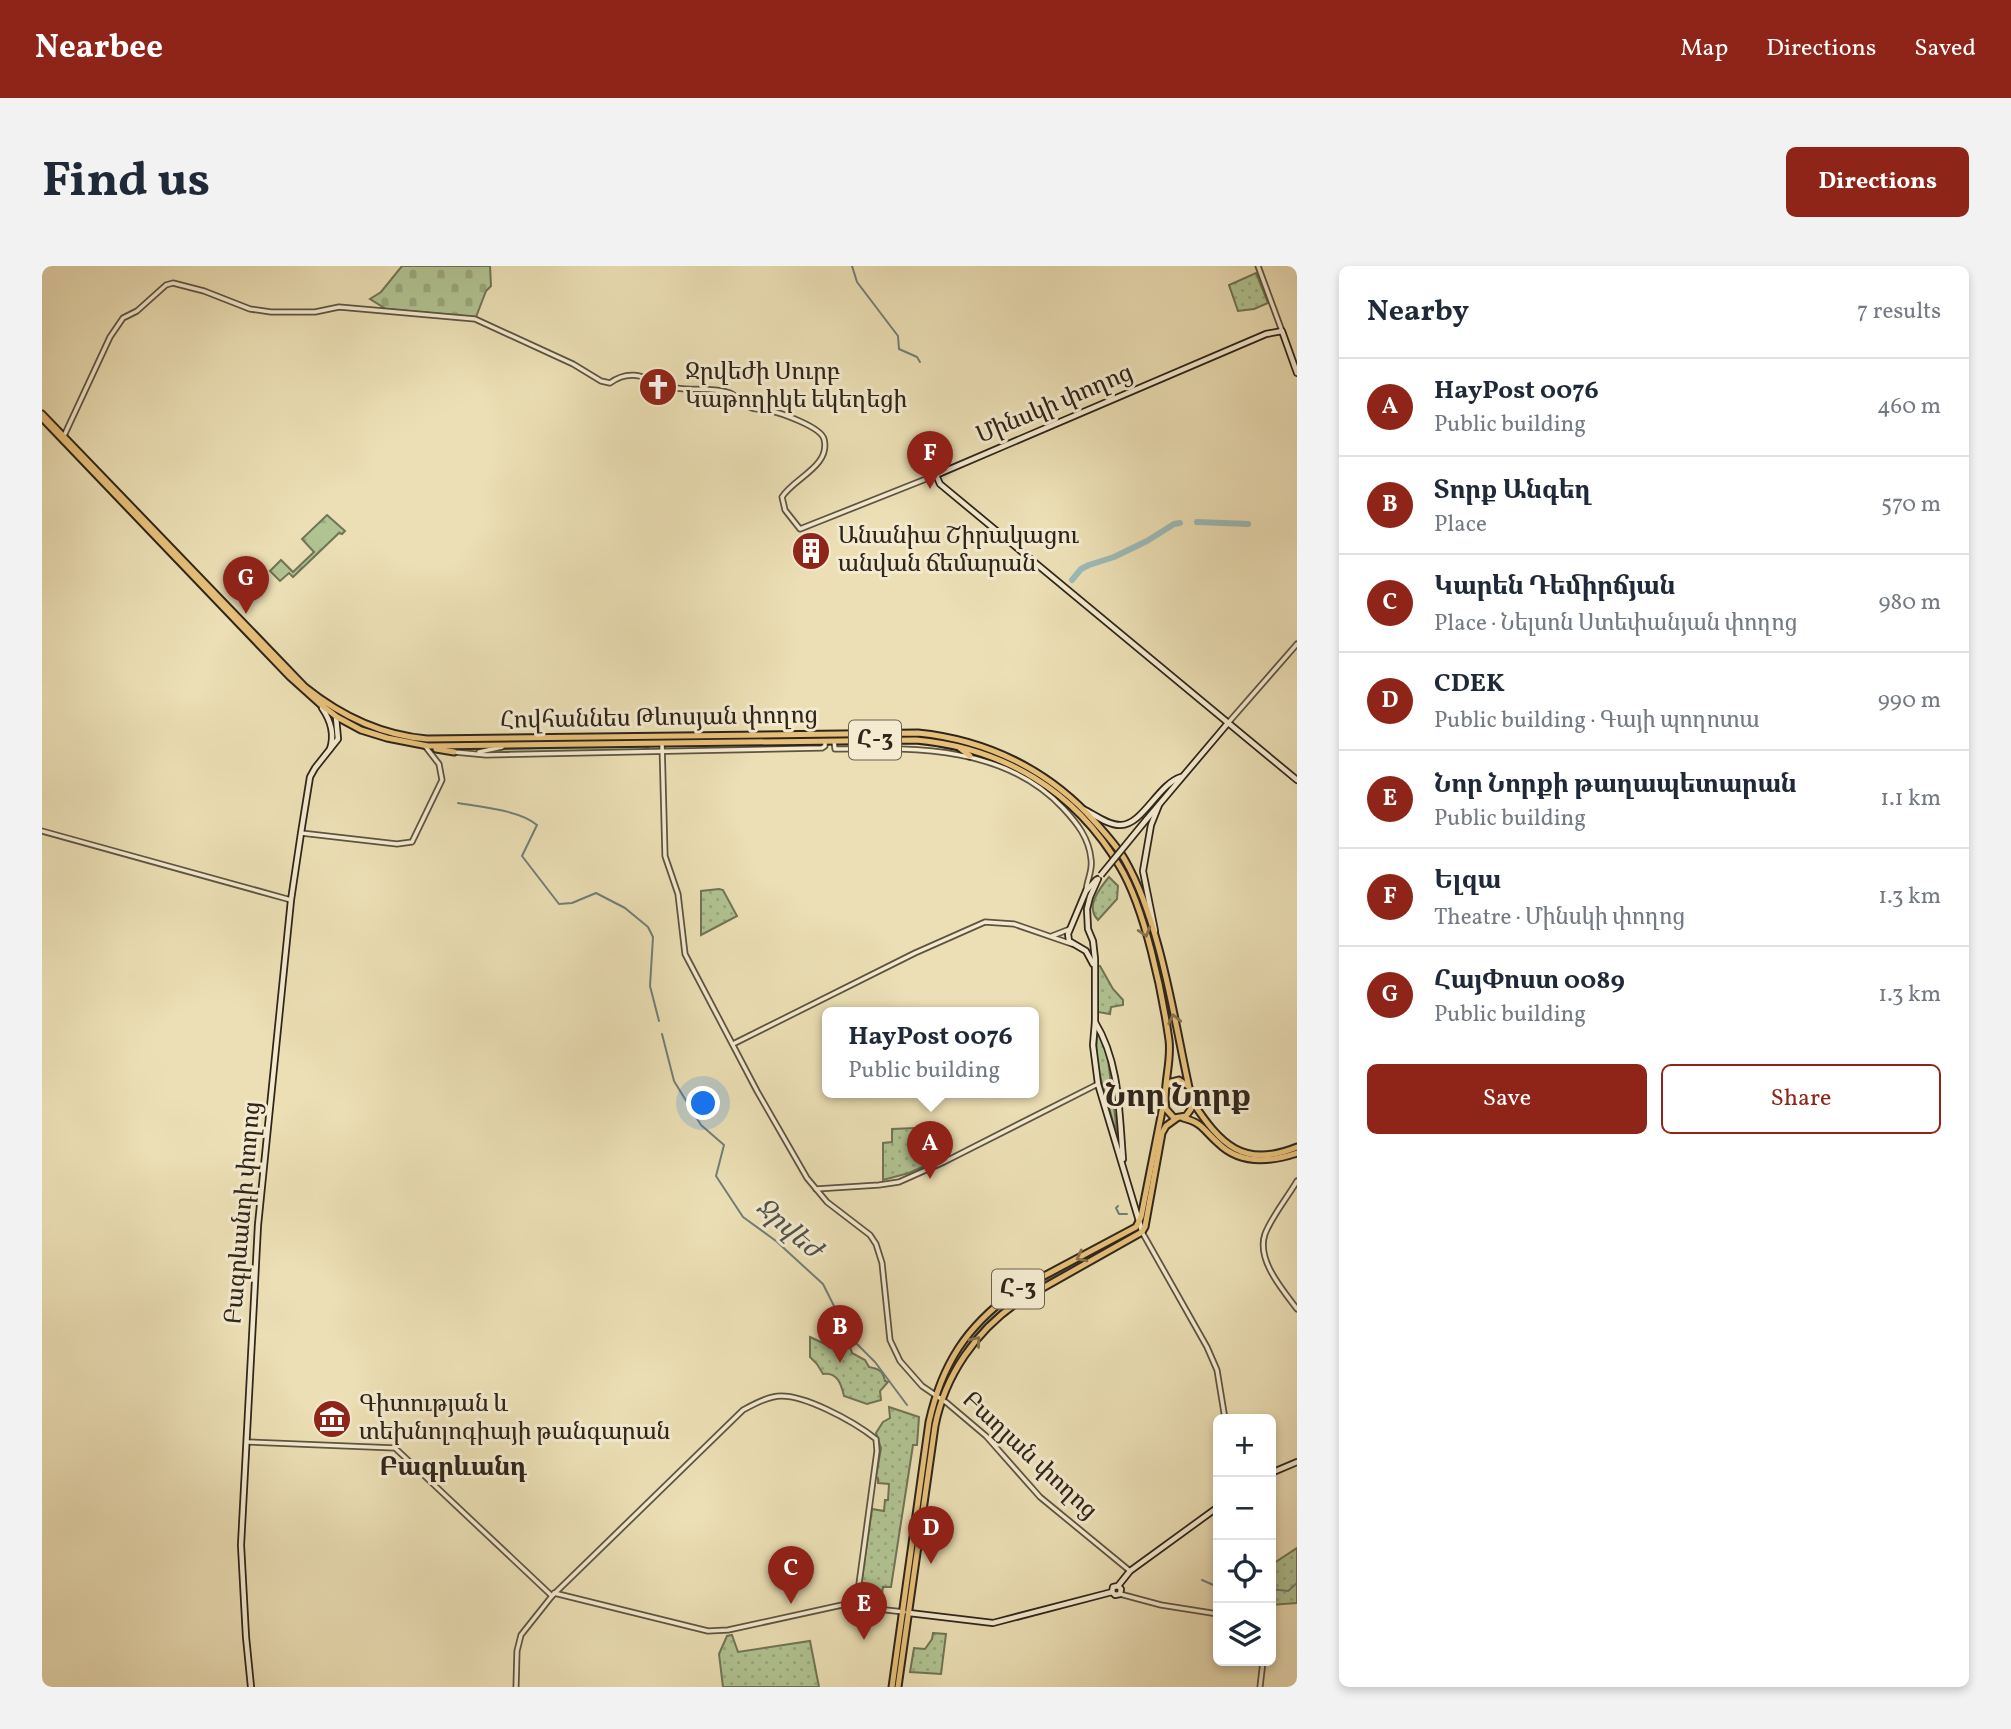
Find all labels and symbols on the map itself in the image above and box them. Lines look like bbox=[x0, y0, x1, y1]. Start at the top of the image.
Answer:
place label: Ջրվեժի Սուրբ Կաթողիկե եկեղեցի bbox=[685, 356, 907, 418]
street label: Մինսկի փողոց bbox=[971, 357, 1139, 453]
church icon: Ջրվեժի Սուրբ Կաթողիկե եկեղեցի bbox=[637, 366, 679, 408]
pin: F bbox=[907, 431, 953, 489]
place label: Անանիա Շիրակացու անվան ճեմարան bbox=[838, 520, 1079, 582]
building icon: Անանիա Շիրակացու անվան ճեմարան bbox=[790, 530, 832, 572]
pin: G bbox=[223, 556, 269, 614]
street label: Հովհաննես Թևոսյան փողոց bbox=[500, 699, 818, 739]
road number: Հ-3 bbox=[849, 720, 901, 760]
one-way arrow bbox=[1136, 926, 1151, 938]
one-way arrow bbox=[1168, 1013, 1182, 1025]
district label: Նոր Նորք bbox=[1105, 1076, 1251, 1120]
your location bbox=[686, 1086, 720, 1120]
street label: Բագրևանդի փողոց bbox=[217, 1100, 271, 1326]
pin: A bbox=[907, 1121, 953, 1179]
water label: Ջրվեժ bbox=[747, 1190, 831, 1270]
one-way arrow bbox=[1075, 1248, 1088, 1262]
road number: Հ-3 bbox=[992, 1270, 1044, 1308]
pin: B bbox=[817, 1305, 863, 1363]
one-way arrow bbox=[967, 1336, 980, 1348]
street label: Բաղյան փողոց bbox=[954, 1384, 1104, 1528]
place label: Գիտության և տեխնոլոգիայի թանգարան bbox=[359, 1388, 670, 1450]
museum icon: Գիտության և տեխնոլոգիայի թանգարան bbox=[311, 1398, 353, 1440]
district label: Բագրևանդ bbox=[379, 1450, 527, 1486]
pin: D bbox=[908, 1506, 954, 1564]
pin: C bbox=[768, 1546, 814, 1604]
pin: E bbox=[841, 1582, 887, 1640]

